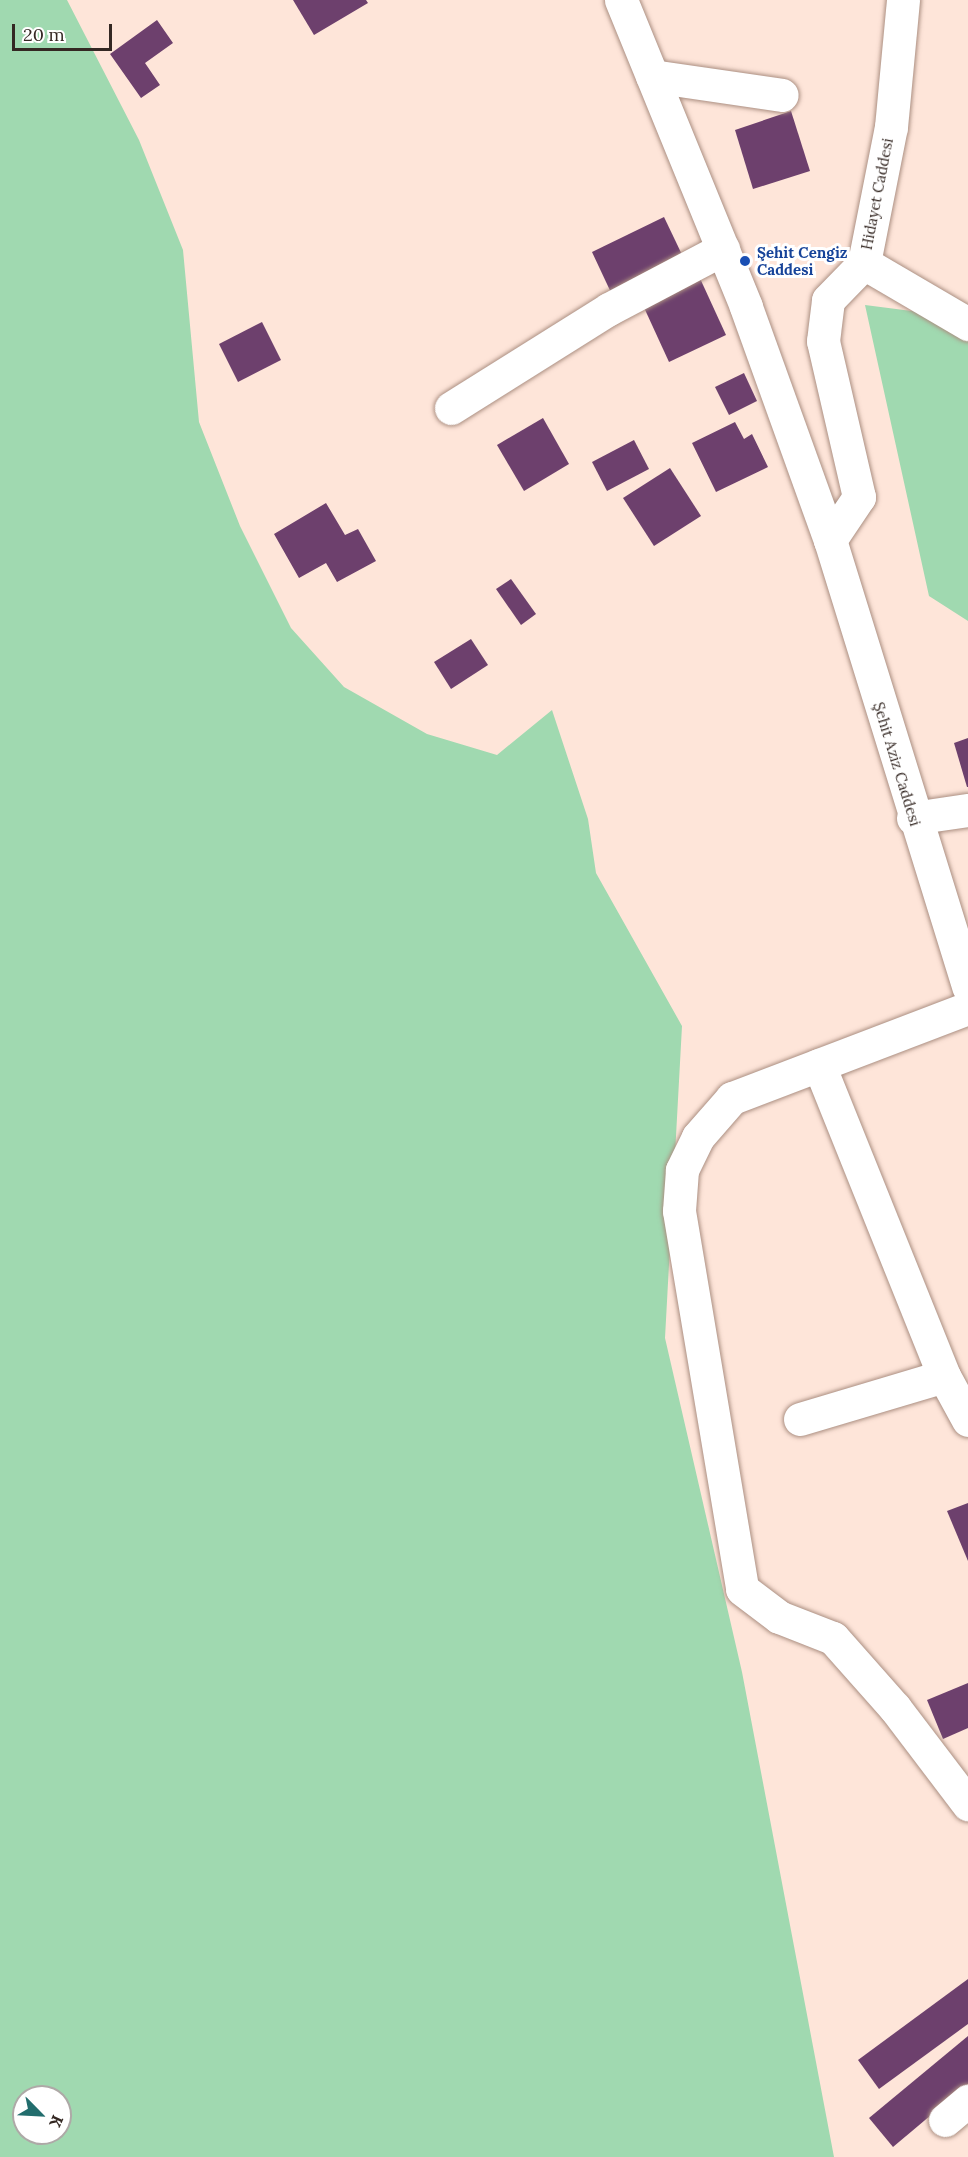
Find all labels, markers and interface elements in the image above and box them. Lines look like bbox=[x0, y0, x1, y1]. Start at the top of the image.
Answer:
scale bar bbox=[15, 12, 116, 50]
text: 20 m bbox=[23, 23, 65, 46]
street label: Hidayet Caddesi bbox=[857, 137, 897, 251]
place label: Şehit Cengiz Caddesi bbox=[757, 243, 848, 278]
marker: Şehit Cengiz Caddesi bbox=[738, 254, 752, 268]
street label: Şehit Aziz Caddesi bbox=[870, 700, 924, 828]
north arrow bbox=[12, 2085, 72, 2145]
text: K bbox=[45, 2112, 68, 2131]

